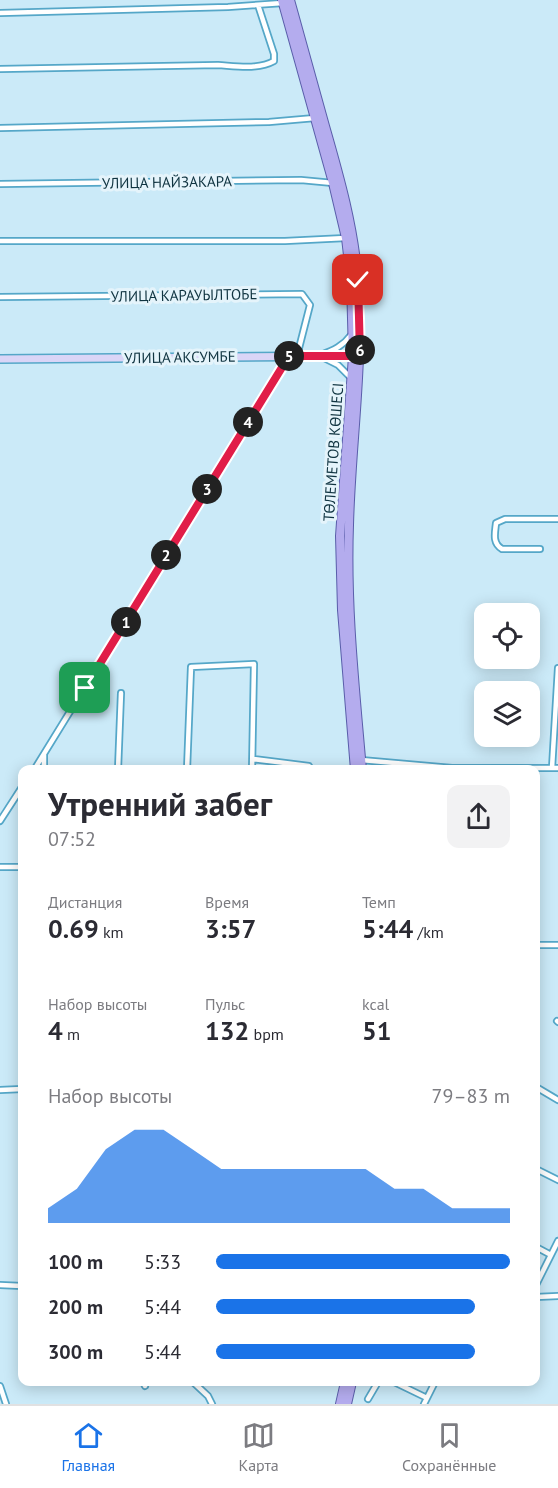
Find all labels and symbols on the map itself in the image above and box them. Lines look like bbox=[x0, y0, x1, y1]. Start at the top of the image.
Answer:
street label: УЛИЦА НАЙЗАКАРА bbox=[102, 171, 232, 193]
pin bbox=[332, 254, 383, 305]
street label: УЛИЦА КАРАУЫЛТОБЕ bbox=[110, 284, 258, 306]
pin: 6 bbox=[345, 335, 375, 365]
pin: 5 bbox=[274, 341, 304, 371]
street label: УЛИЦА АКСУМБЕ bbox=[124, 347, 236, 367]
street label: ТӨЛЕМЕТОВ КӨШЕСІ bbox=[319, 382, 347, 522]
pin: 4 bbox=[233, 407, 263, 437]
pin: 3 bbox=[192, 474, 222, 504]
pin: 2 bbox=[151, 540, 181, 570]
pin: 1 bbox=[111, 607, 141, 637]
pin bbox=[59, 662, 110, 713]

